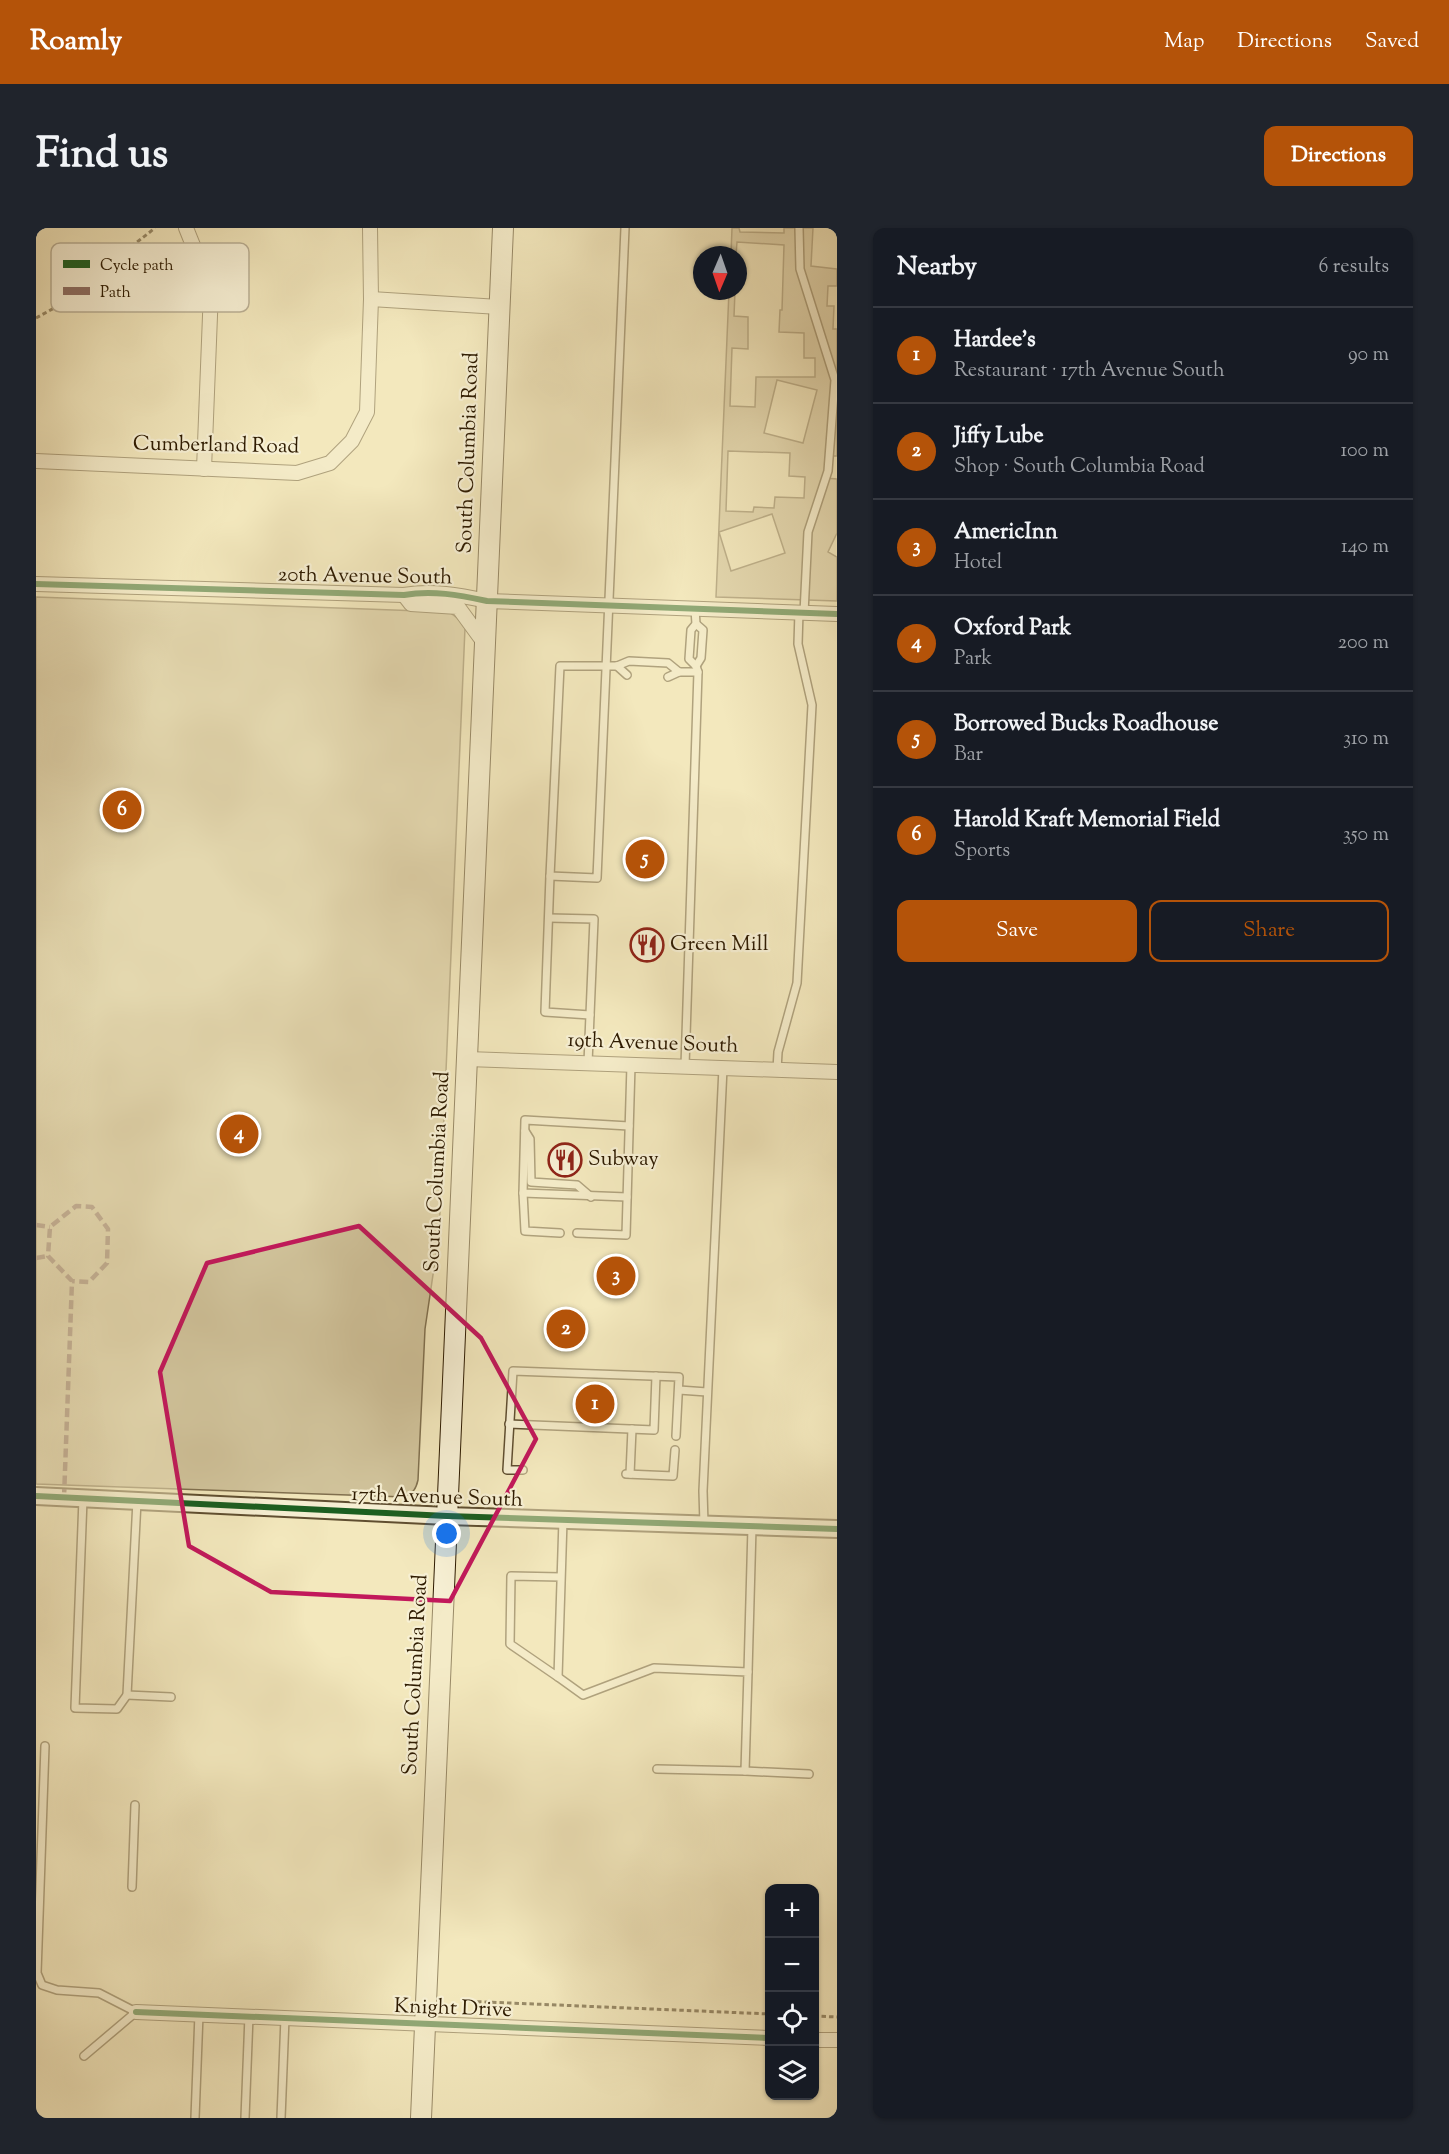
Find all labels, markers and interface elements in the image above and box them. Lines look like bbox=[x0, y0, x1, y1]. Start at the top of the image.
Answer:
text: Roamly bbox=[30, 22, 122, 62]
text: Map bbox=[1164, 27, 1204, 57]
text: Directions bbox=[1237, 27, 1332, 57]
text: Saved bbox=[1365, 27, 1419, 57]
text: Find us bbox=[36, 126, 168, 186]
button: Directions bbox=[1264, 126, 1413, 186]
legend bbox=[51, 243, 249, 312]
north arrow bbox=[693, 246, 747, 300]
text: Nearby bbox=[897, 249, 977, 286]
text: 6 results bbox=[1319, 253, 1389, 282]
text: Cycle path bbox=[100, 255, 174, 278]
text: Path bbox=[100, 282, 131, 305]
text: Hardee's bbox=[954, 325, 1036, 357]
text: 1 bbox=[913, 341, 920, 370]
text: 90 m bbox=[1348, 341, 1389, 370]
street label: South Columbia Road bbox=[450, 352, 488, 554]
text: Restaurant · 17th Avenue South bbox=[954, 357, 1225, 386]
text: Jiffy Lube bbox=[954, 421, 1044, 453]
street label: Cumberland Road bbox=[133, 430, 299, 462]
text: 2 bbox=[912, 437, 921, 466]
text: 100 m bbox=[1340, 437, 1389, 466]
text: Shop · South Columbia Road bbox=[954, 453, 1205, 482]
text: AmericInn bbox=[954, 517, 1058, 549]
text: 3 bbox=[912, 533, 921, 562]
text: 140 m bbox=[1341, 533, 1389, 562]
text: Hotel bbox=[954, 549, 1002, 578]
street label: 20th Avenue South bbox=[277, 560, 453, 594]
text: Oxford Park bbox=[954, 613, 1071, 645]
text: 4 bbox=[911, 629, 922, 658]
text: 200 m bbox=[1338, 629, 1389, 658]
text: Park bbox=[954, 645, 992, 674]
text: Borrowed Bucks Roadhouse bbox=[954, 709, 1218, 741]
text: 5 bbox=[913, 725, 920, 754]
text: 310 m bbox=[1343, 725, 1389, 754]
text: Bar bbox=[954, 741, 983, 770]
pin: 6 bbox=[102, 788, 142, 832]
text: Harold Kraft Memorial Field bbox=[954, 805, 1220, 837]
text: 6 bbox=[912, 821, 921, 850]
text: 350 m bbox=[1343, 821, 1389, 850]
pin: 5 bbox=[626, 836, 664, 882]
text: Sports bbox=[954, 837, 1010, 866]
button: Save bbox=[897, 900, 1137, 962]
button: Share bbox=[1149, 900, 1389, 962]
restaurant icon: Green Mill bbox=[629, 927, 665, 963]
place label: Green Mill bbox=[670, 930, 769, 960]
street label: 19th Avenue South bbox=[567, 1026, 739, 1062]
street label: South Columbia Road bbox=[418, 1070, 458, 1273]
pin: 4 bbox=[220, 1112, 258, 1156]
restaurant icon: Subway bbox=[547, 1142, 583, 1178]
place label: Subway bbox=[588, 1145, 659, 1175]
pin: 3 bbox=[596, 1254, 636, 1298]
pin: 2 bbox=[546, 1306, 586, 1352]
pin: 1 bbox=[576, 1382, 614, 1426]
street label: 17th Avenue South bbox=[351, 1480, 523, 1516]
your location bbox=[432, 1519, 461, 1548]
street label: South Columbia Road bbox=[396, 1573, 436, 1776]
map controls bbox=[765, 1884, 819, 2100]
button: + bbox=[765, 1884, 819, 1938]
button: − bbox=[765, 1938, 819, 1992]
street label: Knight Drive bbox=[393, 1992, 513, 2026]
button: locate bbox=[765, 1992, 819, 2046]
button: layers bbox=[765, 2046, 819, 2100]

